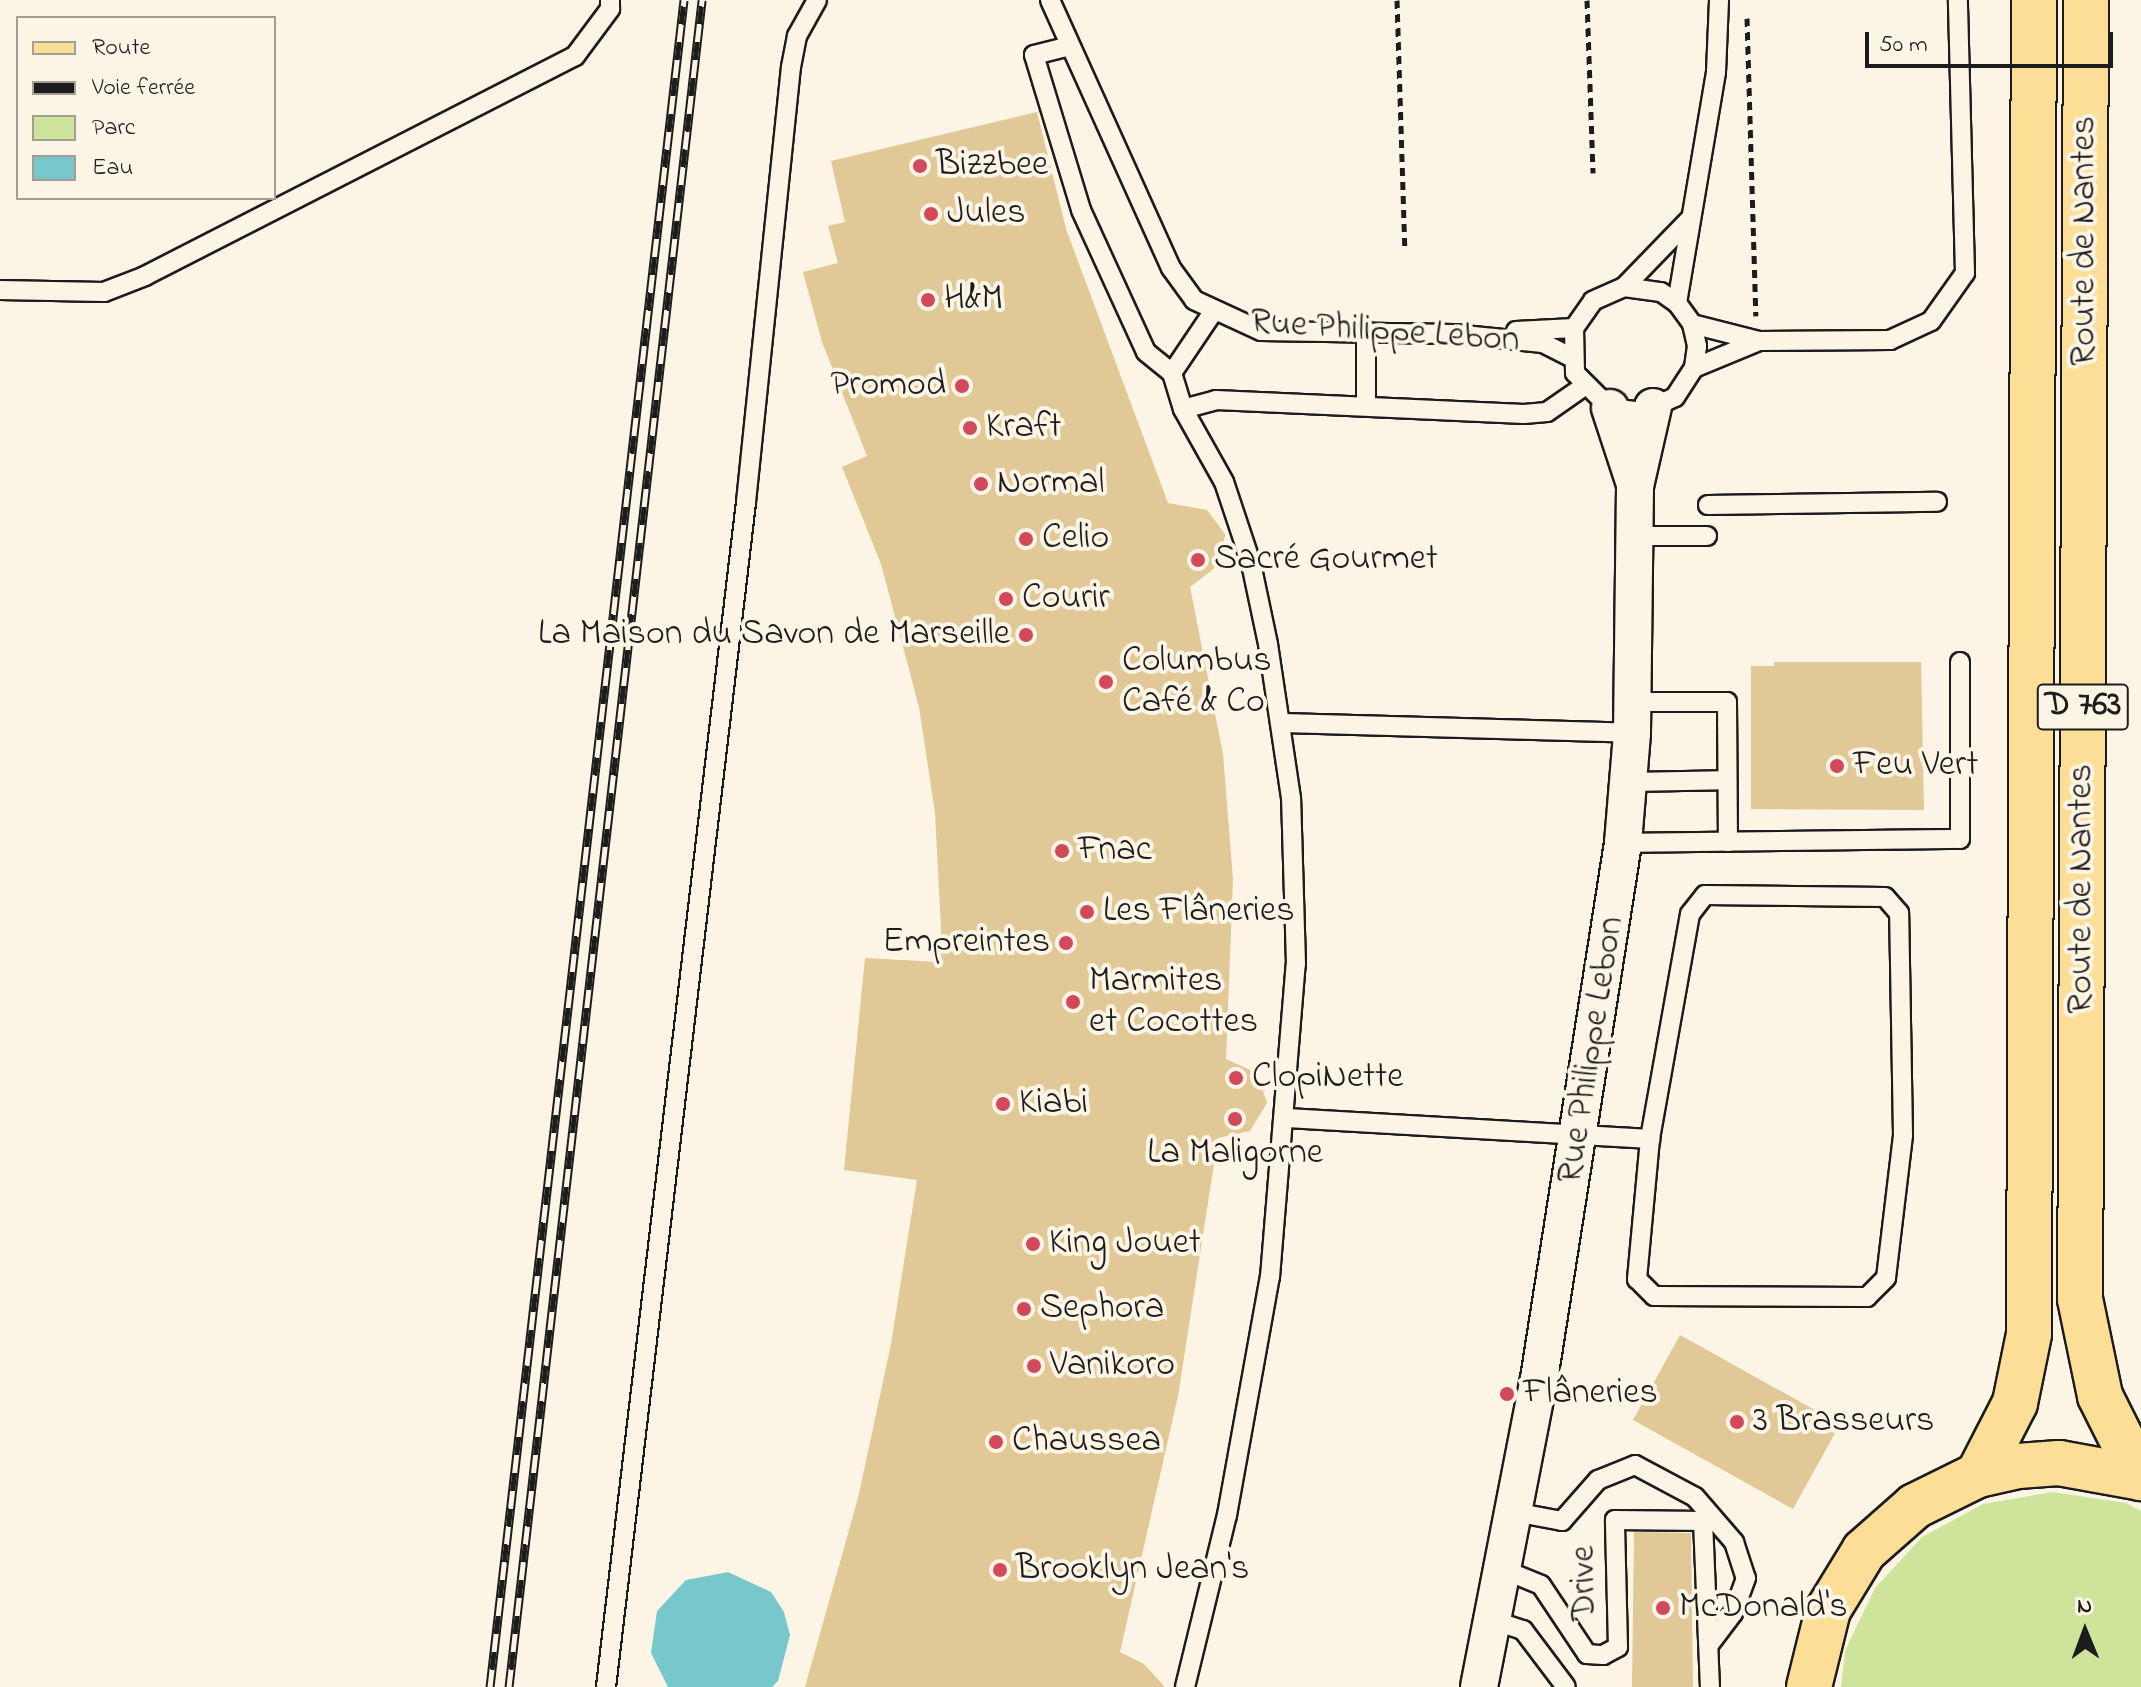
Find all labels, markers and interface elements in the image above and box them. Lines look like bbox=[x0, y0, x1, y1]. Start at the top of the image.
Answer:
legend bbox=[16, 16, 276, 200]
scale bar bbox=[1869, 16, 2117, 66]
text: 50 m bbox=[1879, 28, 1928, 63]
text: Route bbox=[92, 31, 150, 66]
text: Voie ferrée bbox=[92, 71, 195, 106]
text: Parc bbox=[92, 111, 136, 146]
street label: Route de Nantes bbox=[2063, 116, 2107, 366]
place label: Bizzbee bbox=[936, 144, 1048, 188]
text: Eau bbox=[92, 151, 133, 186]
marker: Bizzbee bbox=[911, 157, 929, 175]
place label: Jules bbox=[947, 192, 1026, 236]
marker: Jules bbox=[922, 205, 940, 223]
place label: H&M bbox=[944, 278, 1003, 322]
marker: H&M bbox=[919, 291, 937, 309]
street label: Rue Philippe Lebon bbox=[1249, 301, 1521, 363]
place label: Promod bbox=[831, 364, 946, 408]
marker: Promod bbox=[953, 377, 971, 395]
place label: Kraft bbox=[986, 406, 1061, 450]
marker: Kraft bbox=[961, 419, 979, 437]
place label: Normal bbox=[997, 462, 1105, 506]
marker: Normal bbox=[972, 475, 990, 493]
place label: Celio bbox=[1042, 517, 1109, 561]
marker: Celio bbox=[1017, 530, 1035, 548]
place label: Sacré Gourmet bbox=[1214, 538, 1438, 582]
marker: Sacré Gourmet bbox=[1189, 551, 1207, 569]
place label: Courir bbox=[1022, 577, 1110, 621]
marker: Courir bbox=[997, 590, 1015, 608]
place label: La Maison du Savon de Marseille bbox=[538, 613, 1010, 657]
marker: La Maison du Savon de Marseille bbox=[1017, 626, 1035, 644]
place label: Columbus Café & Co bbox=[1122, 639, 1272, 724]
marker: Columbus Café & Co bbox=[1097, 673, 1115, 691]
road number: D 763 bbox=[2035, 677, 2131, 737]
place label: Feu Vert bbox=[1853, 744, 1978, 788]
marker: Feu Vert bbox=[1828, 757, 1846, 775]
street label: Route de Nantes bbox=[2060, 764, 2104, 1014]
place label: Fnac bbox=[1078, 829, 1152, 873]
marker: Fnac bbox=[1053, 842, 1071, 860]
place label: Les Flâneries bbox=[1103, 890, 1295, 934]
marker: Les Flâneries bbox=[1078, 903, 1096, 921]
street label: Rue Philippe Lebon bbox=[1550, 914, 1634, 1186]
place label: Empreintes bbox=[883, 921, 1050, 965]
marker: Empreintes bbox=[1057, 934, 1075, 952]
place label: Marmites et Cocottes bbox=[1089, 959, 1258, 1044]
marker: Marmites et Cocottes bbox=[1064, 993, 1082, 1011]
place label: ClopiNette bbox=[1252, 1056, 1403, 1100]
marker: ClopiNette bbox=[1227, 1069, 1245, 1087]
place label: Kiabi bbox=[1019, 1082, 1088, 1126]
marker: Kiabi bbox=[994, 1095, 1012, 1113]
marker: La Maligorne bbox=[1226, 1110, 1244, 1128]
place label: La Maligorne bbox=[1147, 1132, 1323, 1176]
place label: King Jouet bbox=[1049, 1222, 1201, 1266]
marker: King Jouet bbox=[1024, 1235, 1042, 1253]
place label: Sephora bbox=[1040, 1287, 1164, 1331]
marker: Sephora bbox=[1015, 1300, 1033, 1318]
place label: Vanikoro bbox=[1050, 1344, 1175, 1388]
marker: Vanikoro bbox=[1025, 1357, 1043, 1375]
place label: Flâneries bbox=[1523, 1372, 1658, 1416]
marker: Flâneries bbox=[1498, 1385, 1516, 1403]
place label: 3 Brasseurs bbox=[1753, 1400, 1934, 1444]
marker: 3 Brasseurs bbox=[1728, 1413, 1746, 1431]
place label: Chaussea bbox=[1012, 1420, 1161, 1464]
marker: Chaussea bbox=[987, 1433, 1005, 1451]
street label: Drive bbox=[1563, 1545, 1607, 1621]
place label: Brooklyn Jean's bbox=[1016, 1548, 1249, 1592]
marker: Brooklyn Jean's bbox=[991, 1561, 1009, 1579]
place label: McDonald's bbox=[1679, 1586, 1848, 1630]
north arrow bbox=[2045, 1591, 2125, 1671]
text: N bbox=[2077, 1591, 2092, 1623]
marker: McDonald's bbox=[1654, 1599, 1672, 1617]

